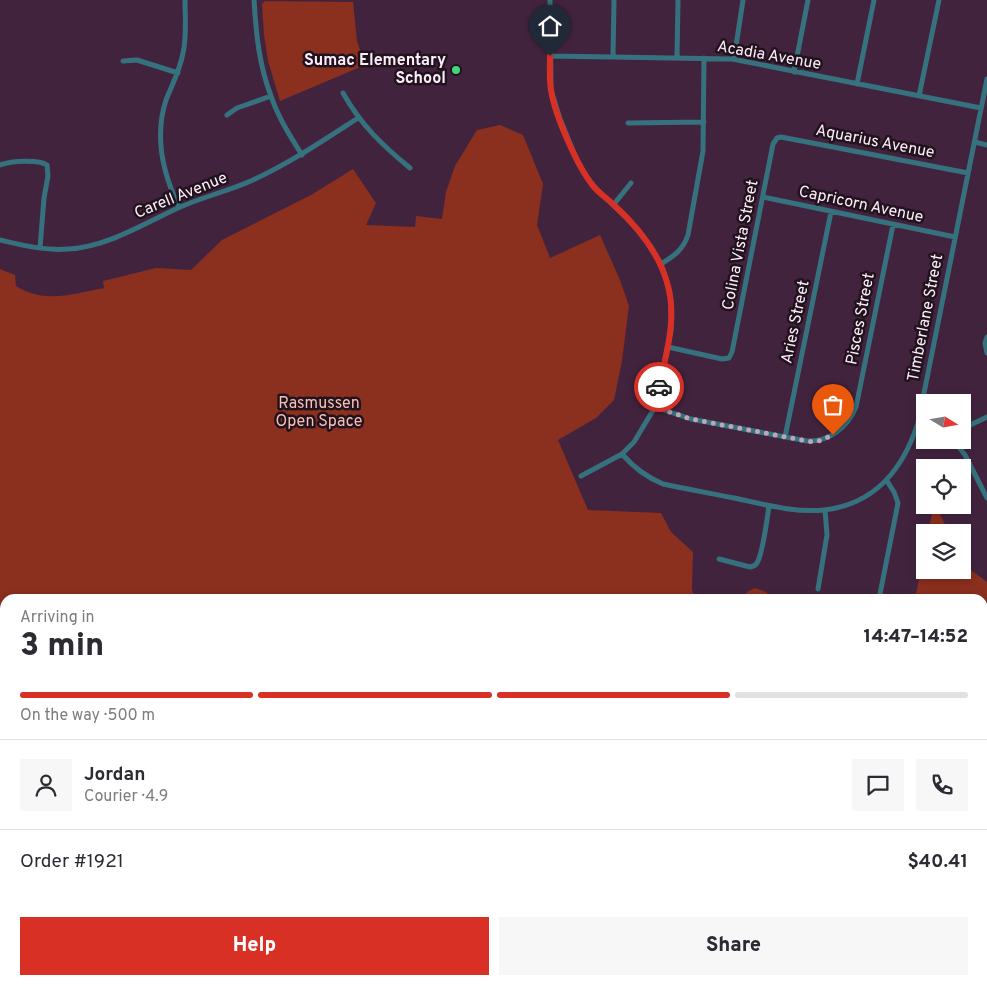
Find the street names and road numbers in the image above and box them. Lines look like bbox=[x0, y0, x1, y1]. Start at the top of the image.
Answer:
street label: Acadia Avenue bbox=[715, 37, 823, 75]
street label: Aquarius Avenue bbox=[814, 121, 936, 163]
street label: Carell Avenue bbox=[132, 168, 230, 224]
street label: Colina Vista Street bbox=[719, 178, 763, 312]
street label: Capricorn Avenue bbox=[797, 182, 925, 228]
street label: Timberlane Street bbox=[904, 252, 948, 384]
street label: Pisces Street bbox=[842, 271, 880, 367]
street label: Aries Street bbox=[777, 278, 815, 366]

